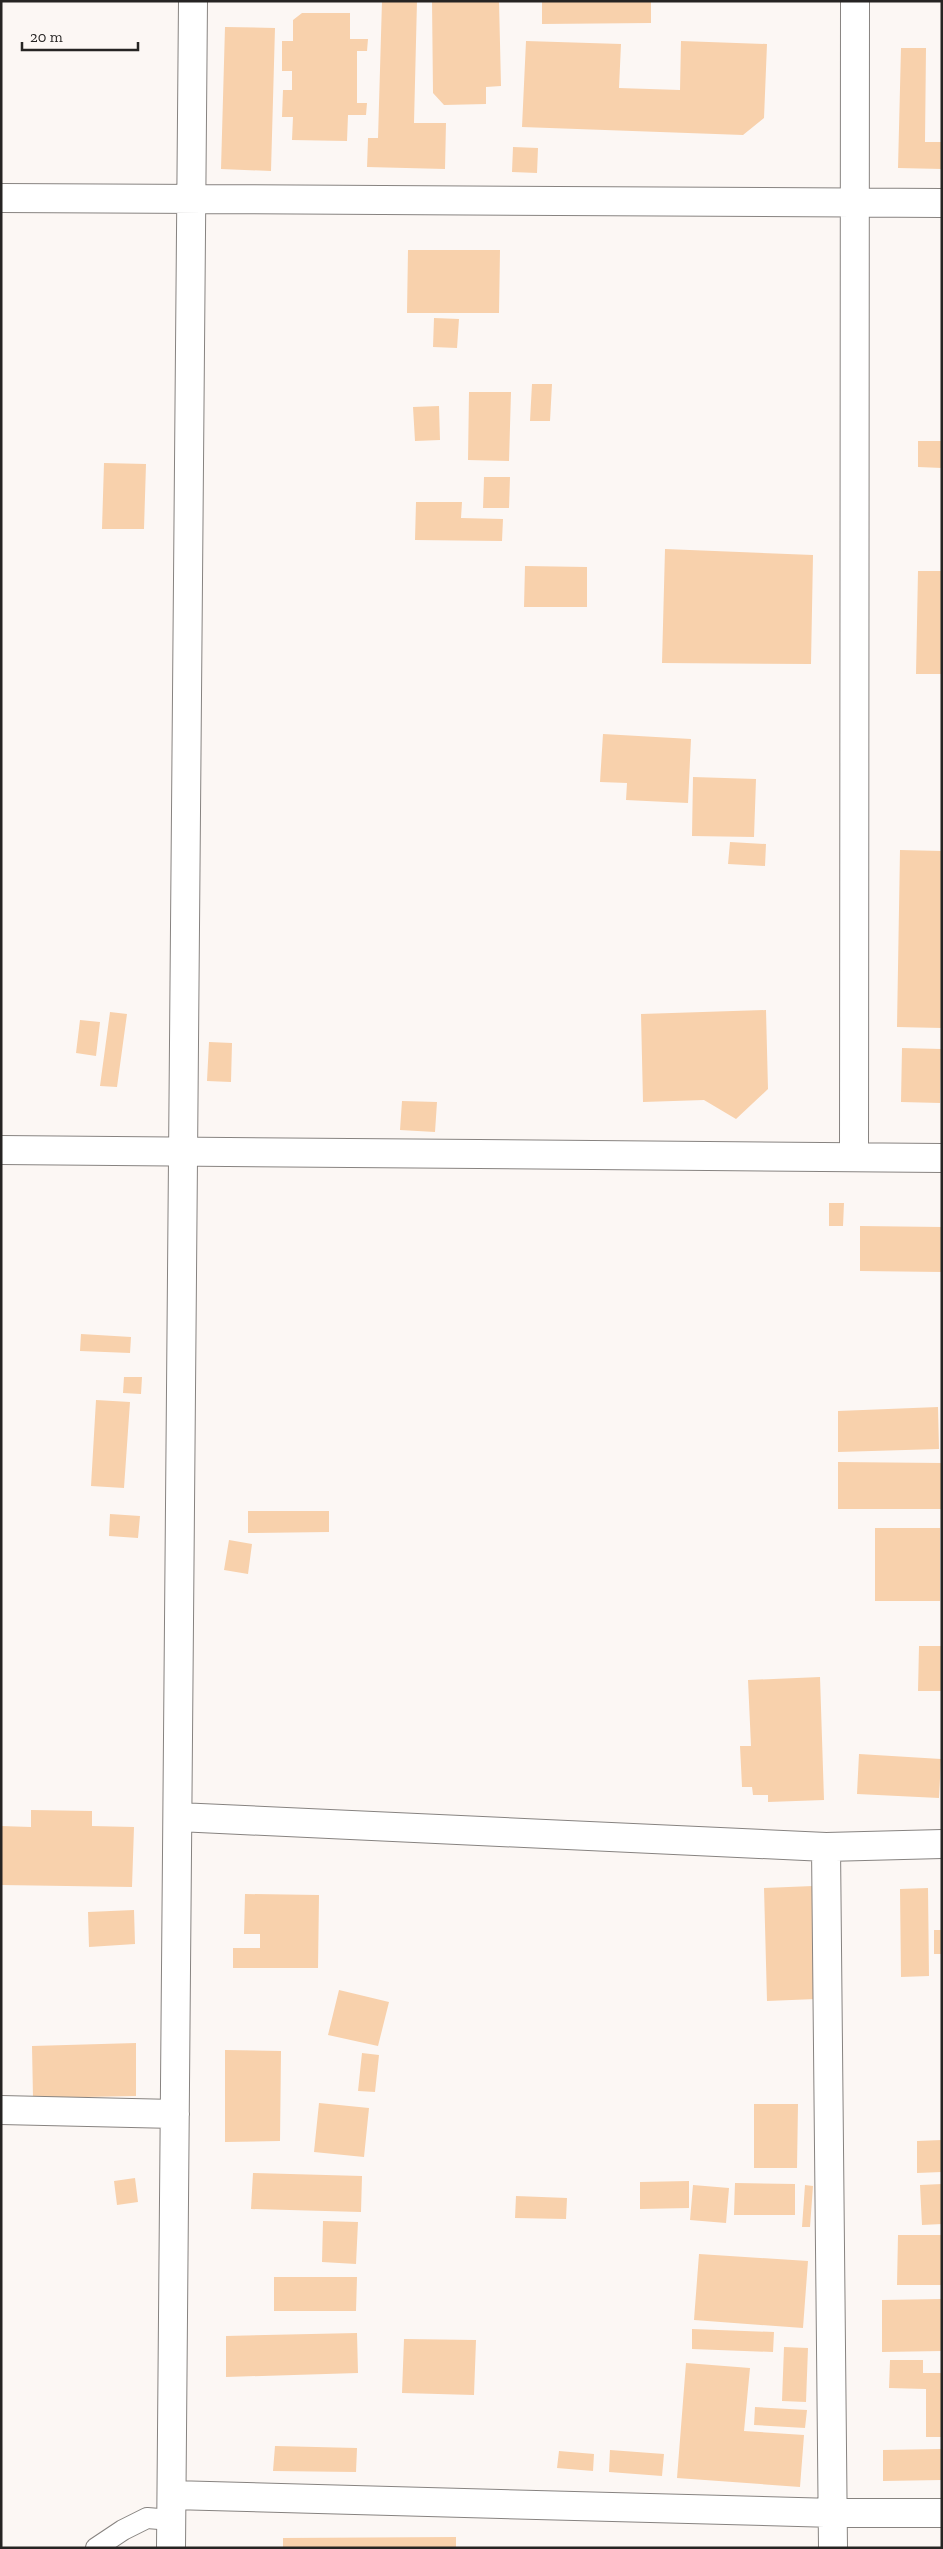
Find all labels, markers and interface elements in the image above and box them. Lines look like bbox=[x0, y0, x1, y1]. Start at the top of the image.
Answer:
scale bar bbox=[22, 20, 139, 52]
text: 20 m bbox=[30, 28, 63, 46]

